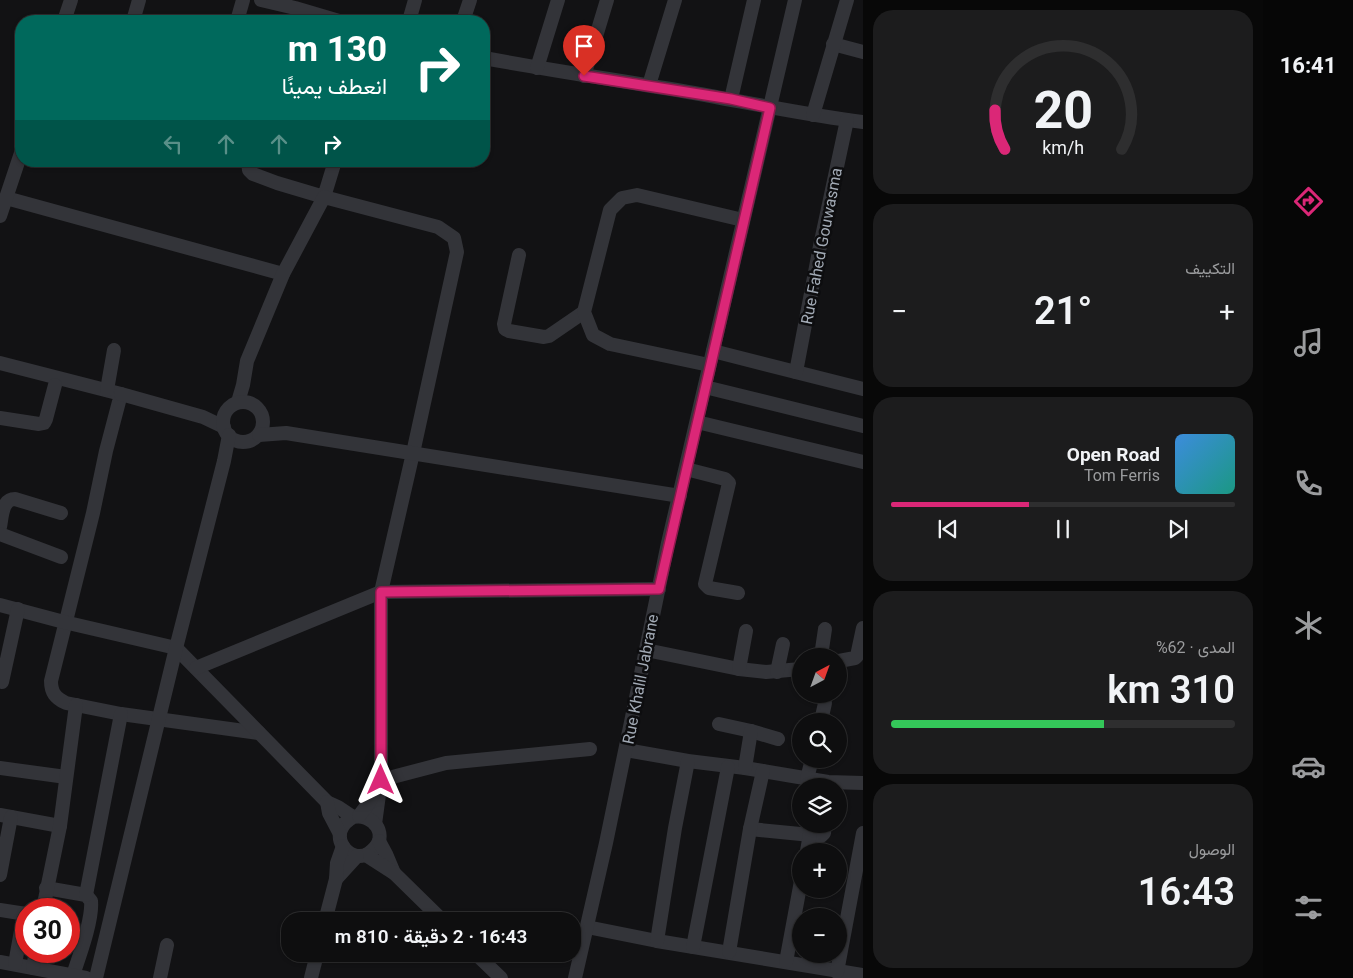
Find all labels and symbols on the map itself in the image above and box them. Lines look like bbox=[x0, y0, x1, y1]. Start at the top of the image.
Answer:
pin bbox=[563, 25, 605, 76]
street label: Rue Fahed Gouwasma bbox=[797, 166, 846, 326]
street label: Rue Khalil Jabrane bbox=[619, 613, 662, 746]
north arrow bbox=[792, 648, 848, 702]
position arrow bbox=[354, 753, 406, 805]
speed limit sign: 30 bbox=[15, 898, 80, 963]

